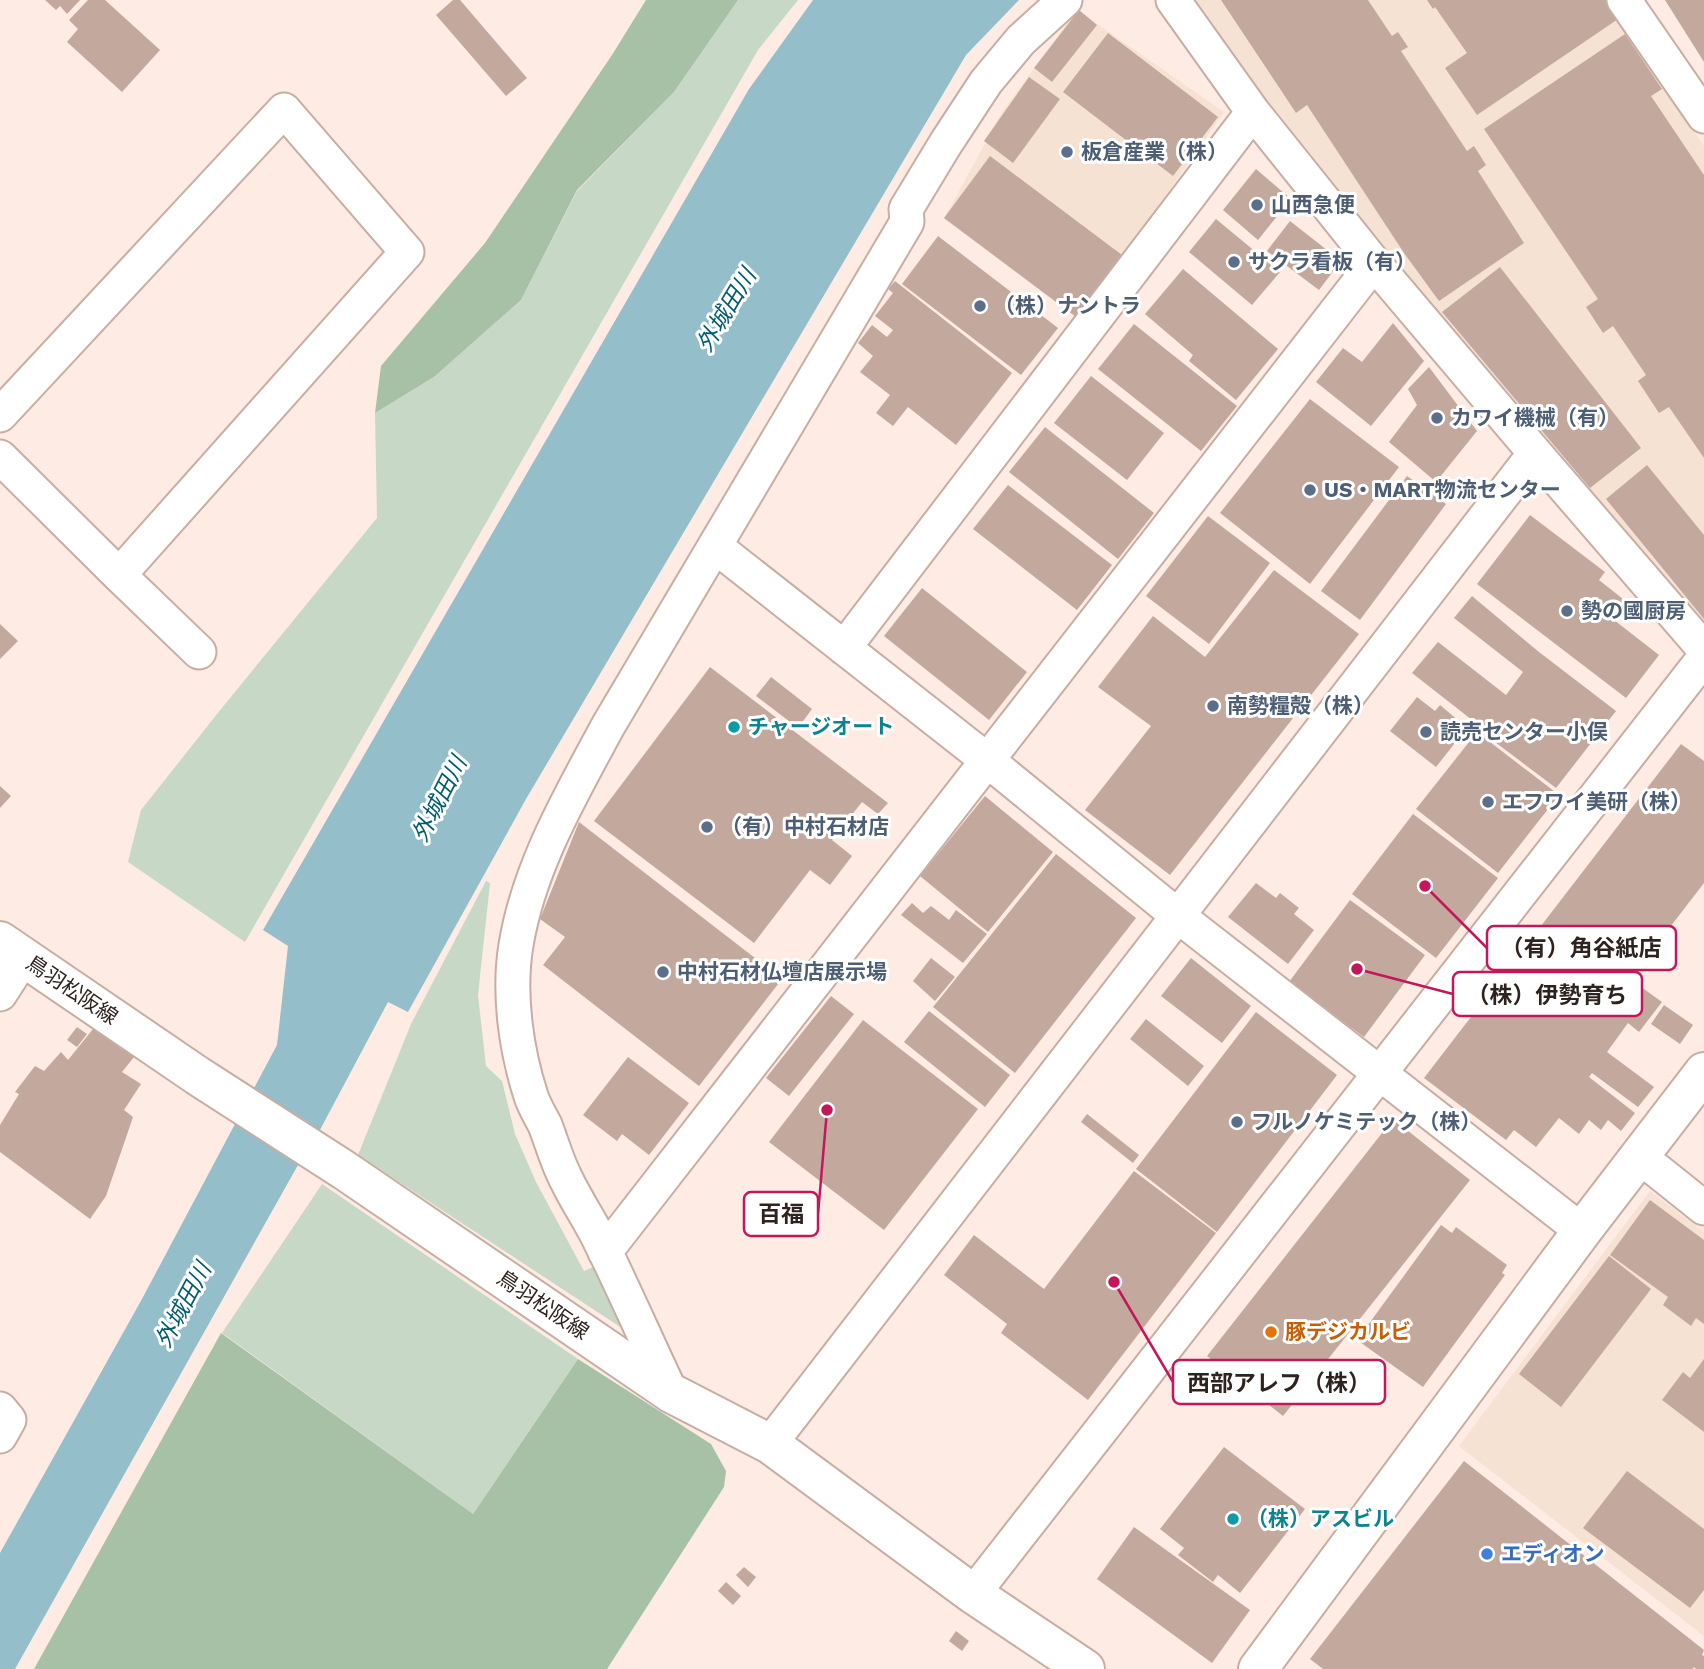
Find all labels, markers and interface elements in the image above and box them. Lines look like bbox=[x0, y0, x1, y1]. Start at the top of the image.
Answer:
place label: 板倉産業（株） bbox=[1081, 139, 1228, 164]
marker: 板倉産業（株） bbox=[1059, 144, 1075, 160]
place label: 山西急便 bbox=[1271, 192, 1355, 217]
marker: 山西急便 bbox=[1249, 197, 1265, 213]
place label: サクラ看板（有） bbox=[1248, 249, 1416, 274]
marker: サクラ看板（有） bbox=[1226, 254, 1242, 270]
water label: 外城田川 bbox=[691, 261, 763, 357]
place label: （株）ナントラ bbox=[994, 293, 1141, 318]
marker: （株）ナントラ bbox=[972, 298, 988, 314]
place label: カワイ機械（有） bbox=[1451, 405, 1619, 430]
marker: カワイ機械（有） bbox=[1429, 410, 1445, 426]
place label: US・MART物流センター bbox=[1324, 477, 1561, 502]
marker: US・MART物流センター bbox=[1302, 482, 1318, 498]
place label: 勢の國厨房 bbox=[1581, 598, 1686, 623]
marker: 勢の國厨房 bbox=[1559, 603, 1575, 619]
place label: 南勢糧殻（株） bbox=[1227, 693, 1374, 718]
marker: 南勢糧殻（株） bbox=[1205, 698, 1221, 714]
place label: チャージオート bbox=[748, 714, 894, 739]
marker: チャージオート bbox=[726, 719, 742, 735]
place label: 読売センター小俣 bbox=[1440, 719, 1608, 744]
marker: 読売センター小俣 bbox=[1418, 724, 1434, 740]
water label: 外城田川 bbox=[407, 749, 474, 846]
place label: エフワイ美研（株） bbox=[1502, 789, 1691, 814]
marker: エフワイ美研（株） bbox=[1480, 794, 1496, 810]
place label: （有）中村石材店 bbox=[721, 814, 889, 839]
marker: （有）中村石材店 bbox=[699, 819, 715, 835]
callout: （有）角谷紙店 bbox=[1487, 926, 1676, 970]
text: （有）角谷紙店 bbox=[1501, 935, 1662, 962]
street label: 鳥羽松阪線 bbox=[22, 950, 123, 1029]
place label: 中村石材仏壇店展示場 bbox=[677, 959, 887, 984]
marker: 中村石材仏壇店展示場 bbox=[655, 964, 671, 980]
callout: （株）伊勢育ち bbox=[1453, 972, 1642, 1016]
text: （株）伊勢育ち bbox=[1467, 982, 1628, 1009]
place label: フルノケミテック（株） bbox=[1251, 1109, 1481, 1134]
marker: フルノケミテック（株） bbox=[1229, 1114, 1245, 1130]
callout: 百福 bbox=[744, 1192, 818, 1236]
text: 百福 bbox=[758, 1201, 804, 1228]
water label: 外城田川 bbox=[150, 1256, 218, 1352]
street label: 鳥羽松阪線 bbox=[493, 1265, 594, 1344]
place label: 豚デジカルビ bbox=[1285, 1319, 1411, 1344]
marker: 豚デジカルビ bbox=[1263, 1324, 1279, 1340]
callout: 西部アレフ（株） bbox=[1173, 1360, 1385, 1404]
text: 西部アレフ（株） bbox=[1187, 1370, 1371, 1397]
place label: （株）アスビル bbox=[1247, 1506, 1394, 1531]
marker: （株）アスビル bbox=[1225, 1511, 1241, 1527]
place label: エディオン bbox=[1501, 1541, 1605, 1566]
marker: エディオン bbox=[1479, 1546, 1495, 1562]

